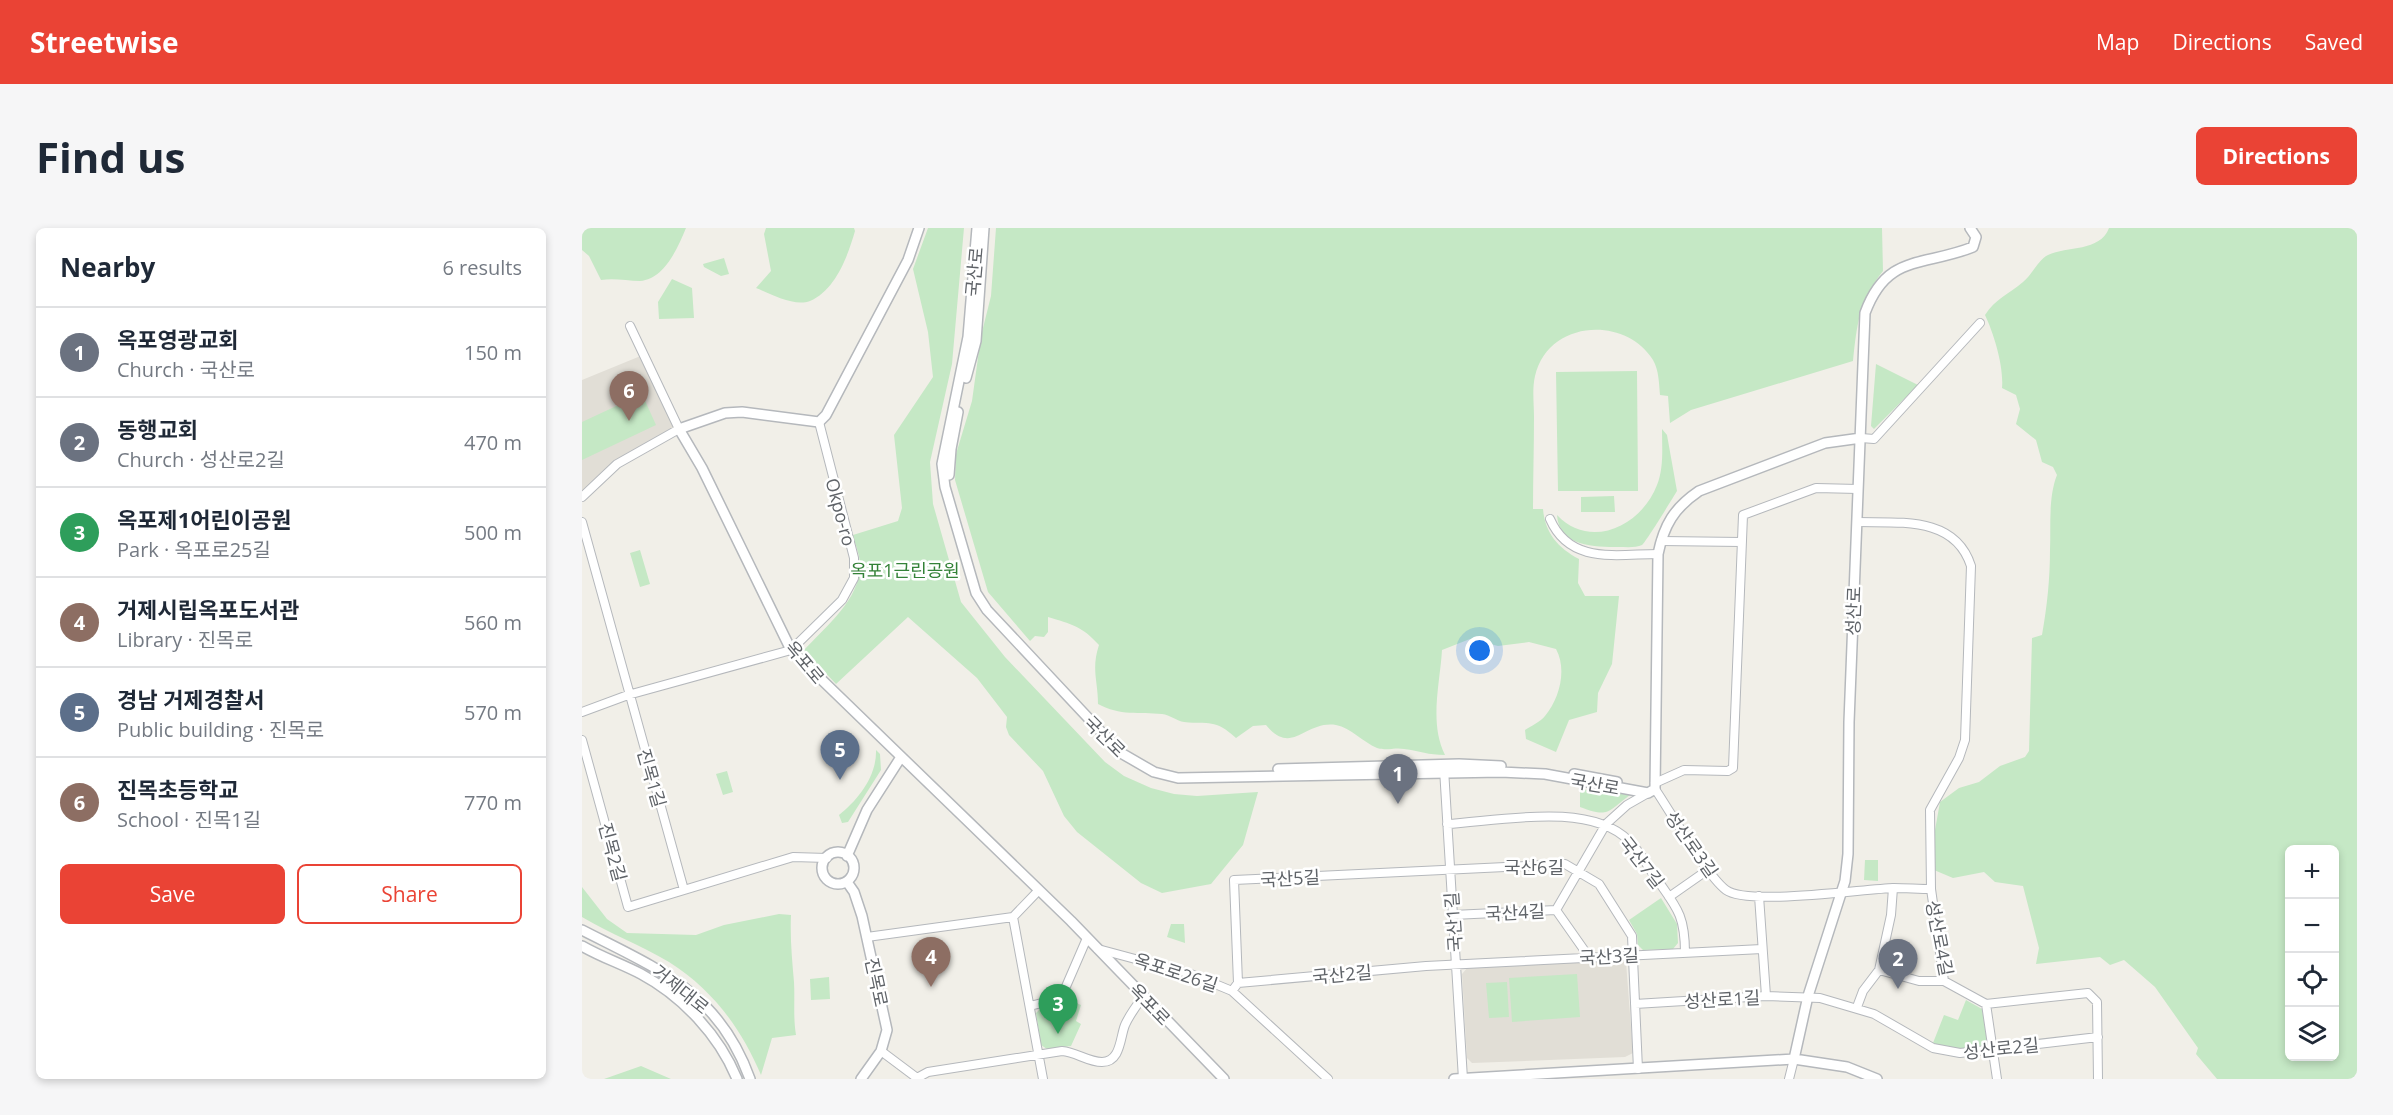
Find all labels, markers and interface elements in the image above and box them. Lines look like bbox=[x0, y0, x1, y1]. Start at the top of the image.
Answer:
text: Streetwise bbox=[30, 23, 179, 61]
text: Map bbox=[2096, 28, 2139, 56]
text: Directions bbox=[2172, 28, 2272, 56]
text: Saved bbox=[2305, 28, 2363, 56]
button: Directions bbox=[2196, 127, 2357, 185]
text: Find us bbox=[36, 128, 185, 185]
street label: 국산로 bbox=[960, 246, 988, 298]
text: Nearby bbox=[60, 249, 155, 285]
text: 6 results bbox=[442, 254, 522, 281]
text: 옥포영광교회 bbox=[117, 324, 238, 354]
text: 1 bbox=[74, 339, 85, 366]
text: 150 m bbox=[464, 339, 522, 366]
text: Church · 국산로 bbox=[117, 356, 255, 383]
pin: 6 bbox=[610, 372, 648, 421]
text: 동행교회 bbox=[117, 414, 198, 444]
text: 2 bbox=[74, 429, 85, 456]
text: 470 m bbox=[464, 429, 522, 456]
text: Church · 성산로2길 bbox=[117, 446, 285, 473]
street label: Okpo-ro bbox=[820, 475, 862, 549]
text: 옥포제1어린이공원 bbox=[117, 504, 292, 534]
text: 3 bbox=[74, 519, 85, 546]
text: 500 m bbox=[464, 519, 522, 546]
text: Park · 옥포로25길 bbox=[117, 536, 271, 563]
park label: 옥포1근린공원 bbox=[850, 558, 960, 582]
street label: 성산로 bbox=[1840, 586, 1866, 636]
text: 거제시립옥포도서관 bbox=[117, 594, 299, 624]
text: 4 bbox=[74, 609, 85, 636]
text: 560 m bbox=[464, 609, 522, 636]
text: Library · 진목로 bbox=[117, 626, 253, 653]
street label: 옥포로 bbox=[780, 635, 830, 689]
your location bbox=[1465, 636, 1494, 665]
text: 경남 거제경찰서 bbox=[117, 684, 264, 714]
text: 5 bbox=[74, 699, 85, 726]
text: 570 m bbox=[464, 699, 522, 726]
street label: 국산로 bbox=[1079, 710, 1131, 762]
text: Public building · 진목로 bbox=[117, 716, 324, 743]
pin: 5 bbox=[820, 730, 860, 780]
street label: 진목1길 bbox=[632, 746, 672, 810]
pin: 1 bbox=[1378, 754, 1418, 804]
street label: 국산로 bbox=[1568, 768, 1622, 800]
text: 진목초등학교 bbox=[117, 774, 238, 804]
text: 6 bbox=[74, 789, 85, 816]
text: 770 m bbox=[464, 789, 522, 816]
text: School · 진목1길 bbox=[117, 806, 261, 833]
street label: 성산로3길 bbox=[1660, 806, 1724, 882]
street label: 진목2길 bbox=[594, 820, 632, 884]
street label: 국산7길 bbox=[1614, 831, 1670, 893]
map controls bbox=[2285, 845, 2339, 1061]
button: + bbox=[2285, 845, 2339, 899]
street label: 국산6길 bbox=[1504, 855, 1564, 879]
button: Save bbox=[60, 864, 285, 924]
button: Share bbox=[297, 864, 522, 924]
street label: 국산5길 bbox=[1259, 864, 1321, 892]
street label: 국산1길 bbox=[1439, 891, 1467, 953]
street label: 국산4길 bbox=[1484, 898, 1546, 926]
street label: 성산로4길 bbox=[1921, 898, 1959, 978]
button: − bbox=[2285, 899, 2339, 953]
pin: 4 bbox=[912, 938, 950, 987]
pin: 2 bbox=[1878, 940, 1918, 989]
street label: 국산3길 bbox=[1578, 942, 1640, 970]
street label: 옥포로26길 bbox=[1131, 947, 1221, 997]
button: locate bbox=[2285, 953, 2339, 1007]
street label: 진목로 bbox=[860, 955, 894, 1009]
street label: 거제대로 bbox=[648, 959, 714, 1019]
street label: 국산2길 bbox=[1311, 959, 1373, 989]
street label: 옥포로 bbox=[1124, 978, 1176, 1030]
pin: 3 bbox=[1038, 984, 1078, 1034]
street label: 성산로1길 bbox=[1683, 985, 1761, 1013]
button: layers bbox=[2285, 1007, 2339, 1061]
street label: 성산로2길 bbox=[1962, 1032, 2040, 1064]

